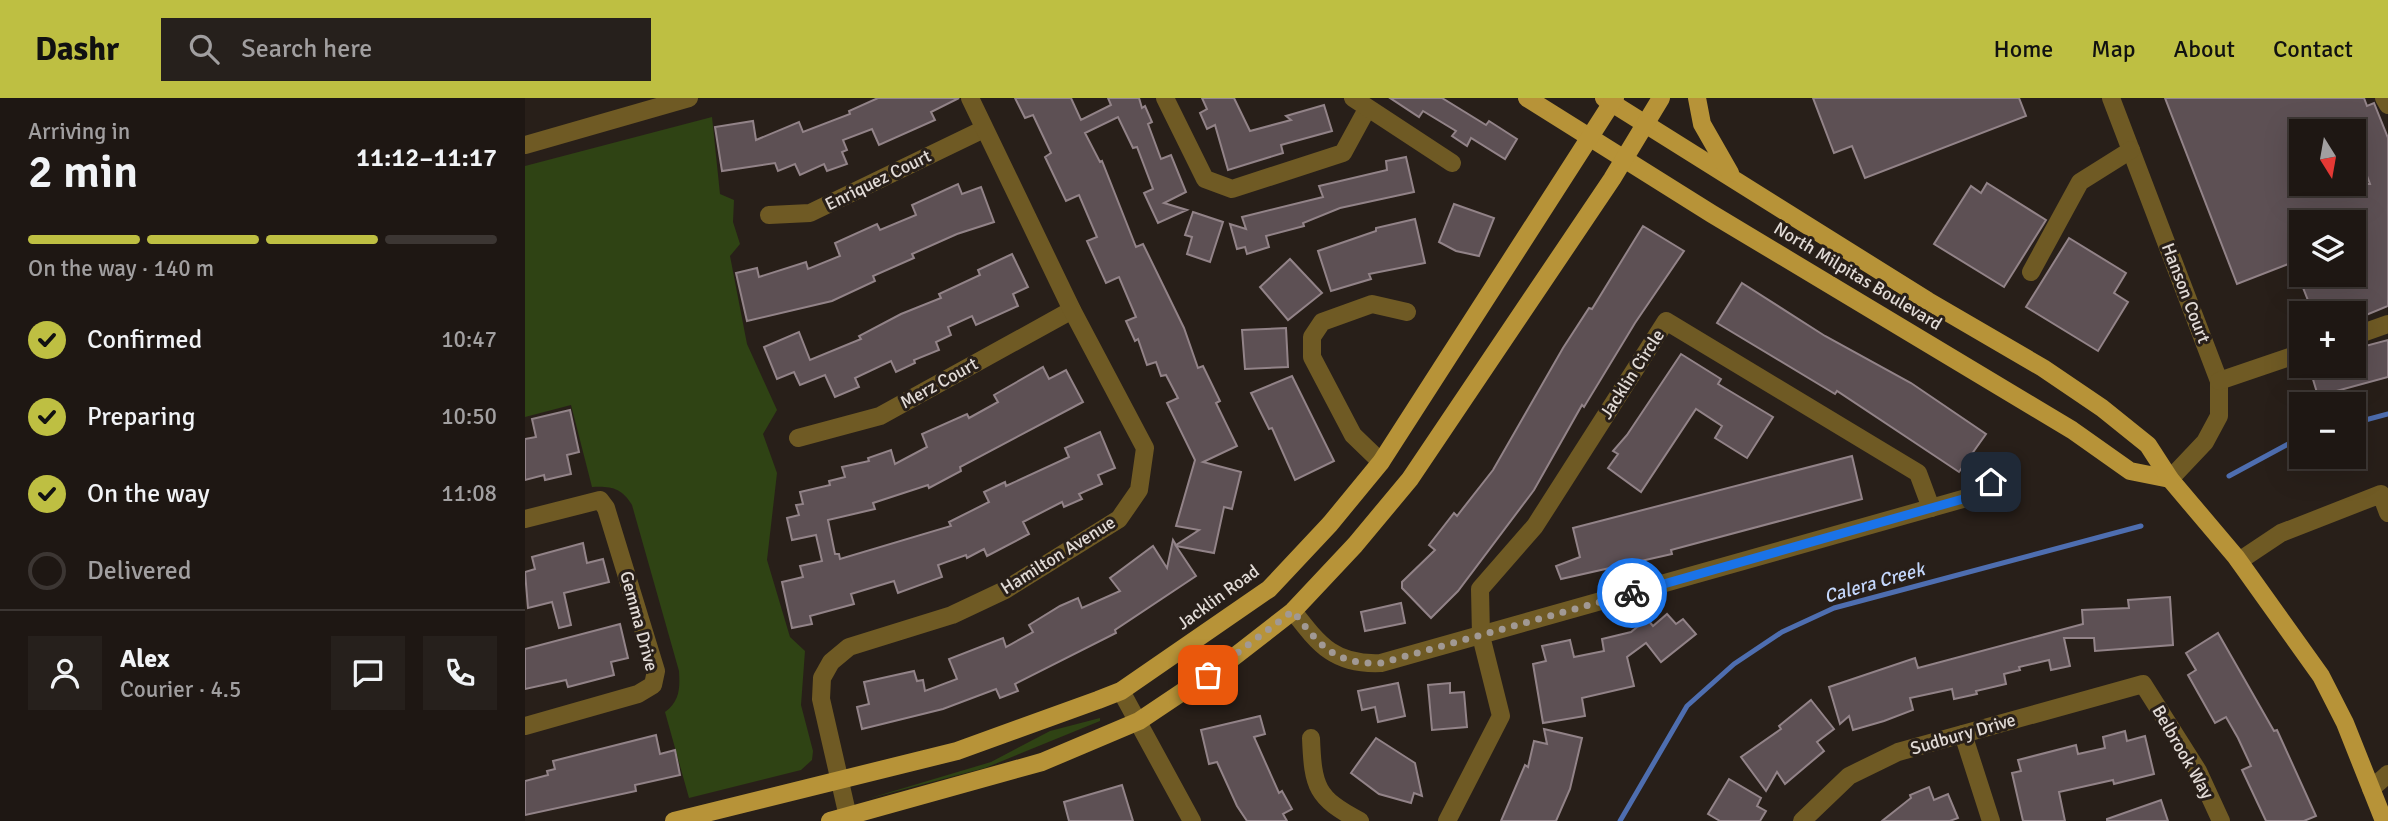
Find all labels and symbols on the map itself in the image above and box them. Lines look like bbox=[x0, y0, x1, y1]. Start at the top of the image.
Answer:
north arrow bbox=[2289, 119, 2366, 196]
street label: Enriquez Court bbox=[821, 145, 935, 215]
street label: North Milpitas Boulevard bbox=[1770, 217, 1946, 335]
street label: Hanson Court bbox=[2157, 240, 2215, 346]
street label: Jacklin Circle bbox=[1595, 325, 1669, 423]
street label: Merz Court bbox=[896, 353, 982, 413]
pin bbox=[1961, 452, 2021, 512]
street label: Hamilton Avenue bbox=[997, 511, 1119, 599]
water label: Calera Creek bbox=[1821, 557, 1929, 609]
courier bbox=[1597, 558, 1667, 628]
street label: Jacklin Road bbox=[1173, 560, 1263, 634]
street label: Gemma Drive bbox=[615, 569, 663, 673]
pin bbox=[1178, 645, 1238, 705]
street label: Belbrook Way bbox=[2147, 701, 2219, 803]
street label: Sudbury Drive bbox=[1908, 708, 2018, 760]

